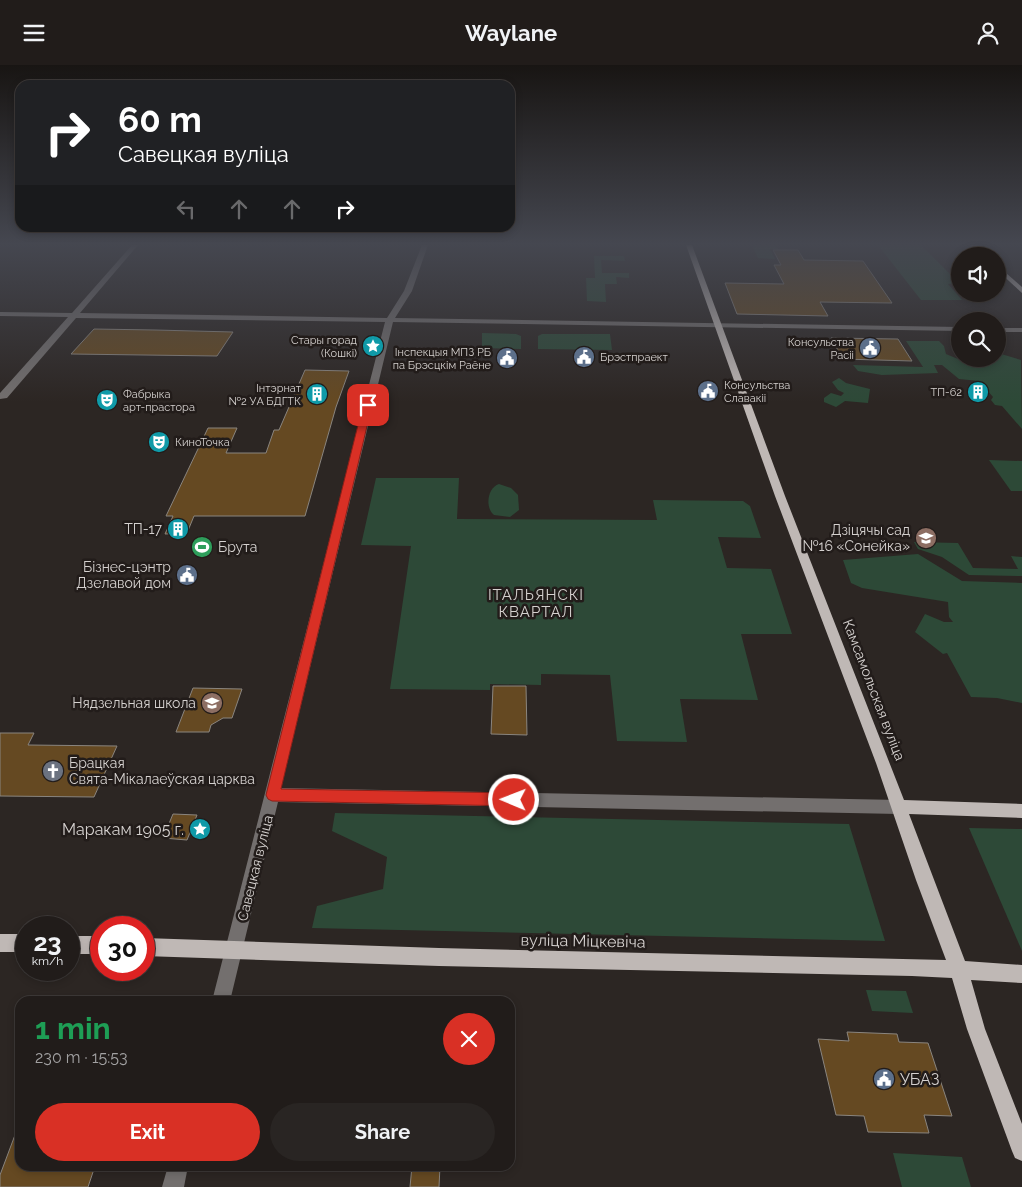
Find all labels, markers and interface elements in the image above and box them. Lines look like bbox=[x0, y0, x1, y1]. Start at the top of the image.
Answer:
icon: menu bbox=[20, 19, 48, 47]
icon: person bbox=[974, 19, 1002, 47]
text: Waylane bbox=[465, 20, 557, 46]
text: 60 m bbox=[118, 99, 202, 140]
icon: right bbox=[35, 100, 100, 165]
text: Савецкая вуліца bbox=[118, 141, 289, 167]
icon: left bbox=[172, 195, 200, 223]
icon: ahead bbox=[225, 195, 253, 223]
icon: ahead bbox=[278, 195, 306, 223]
icon: right bbox=[331, 195, 359, 223]
map controls bbox=[951, 247, 1006, 367]
button: sound bbox=[951, 247, 1006, 302]
button: search bbox=[951, 312, 1006, 367]
place label: Стары горад (Кошкі) bbox=[291, 334, 358, 360]
place icon: Стары горад (Кошкі) bbox=[361, 334, 385, 358]
place label: Консульства Расіі bbox=[788, 336, 854, 362]
public building icon: Консульства Расіі bbox=[858, 336, 882, 360]
public building icon: Брэстпраект bbox=[572, 345, 596, 369]
place label: Інспекцыя МПЗ РБ па Брэсцкім Раёне bbox=[393, 346, 492, 372]
public building icon: Інспекцыя МПЗ РБ па Брэсцкім Раёне bbox=[495, 346, 519, 370]
place label: Брэстпраект bbox=[600, 351, 669, 364]
public building icon: Консульства Славакіі bbox=[696, 379, 720, 403]
place label: Консульства Славакіі bbox=[724, 379, 790, 405]
building icon: ТП-62 bbox=[966, 380, 990, 404]
place label: Інтэрнат №2 УА БДГТК bbox=[229, 382, 302, 408]
building icon: Інтэрнат №2 УА БДГТК bbox=[305, 382, 329, 406]
pin bbox=[347, 384, 389, 426]
place label: ТП-62 bbox=[930, 386, 962, 399]
theatre icon: Фабрыка арт-прастора bbox=[95, 388, 119, 412]
place label: Фабрыка арт-прастора bbox=[123, 388, 195, 414]
icon: arrive bbox=[354, 391, 382, 419]
theatre icon: КиноТочка bbox=[147, 430, 171, 454]
place label: КиноТочка bbox=[175, 436, 230, 449]
building icon: ТП-17 bbox=[166, 517, 190, 541]
place label: ТП-17 bbox=[124, 521, 163, 537]
place label: Дзіцячы сад №16 «Сонейка» bbox=[802, 522, 910, 554]
school or university icon: Дзіцячы сад №16 «Сонейка» bbox=[914, 526, 938, 550]
sports icon: Брута bbox=[190, 535, 214, 559]
place label: Брута bbox=[218, 539, 257, 555]
place label: Бізнес-цэнтр Дзелавой дом bbox=[76, 559, 171, 591]
public building icon: Бізнес-цэнтр Дзелавой дом bbox=[175, 563, 199, 587]
district label: ІТАЛЬЯНСКІ КВАРТАЛ bbox=[488, 586, 584, 621]
street label: Камсамольская вуліца bbox=[840, 617, 908, 763]
school or university icon: Нядзельная школа bbox=[200, 691, 224, 715]
place label: Нядзельная школа bbox=[72, 695, 196, 711]
place label: Брацкая Свята-Мікалаеўская царква bbox=[69, 755, 255, 787]
church icon: Брацкая Свята-Мікалаеўская царква bbox=[41, 759, 65, 783]
position arrow bbox=[487, 773, 539, 825]
street label: Савецкая вуліца bbox=[234, 813, 276, 923]
place icon: Маракам 1905 г. bbox=[188, 817, 212, 841]
place label: Маракам 1905 г. bbox=[62, 820, 184, 839]
speed limit sign: 30 bbox=[90, 916, 155, 981]
text: 23 bbox=[33, 927, 62, 957]
street label: вуліца Міцкевіча bbox=[520, 930, 646, 952]
text: km/h bbox=[32, 954, 63, 968]
text: 1 min bbox=[35, 1011, 111, 1046]
button: close bbox=[443, 1013, 495, 1065]
text: 230 m · 15:53 bbox=[35, 1048, 127, 1067]
public building icon: УБАЗ bbox=[872, 1067, 896, 1091]
place label: УБАЗ bbox=[900, 1070, 940, 1089]
button: Exit bbox=[35, 1103, 260, 1161]
button: Share bbox=[270, 1103, 495, 1161]

